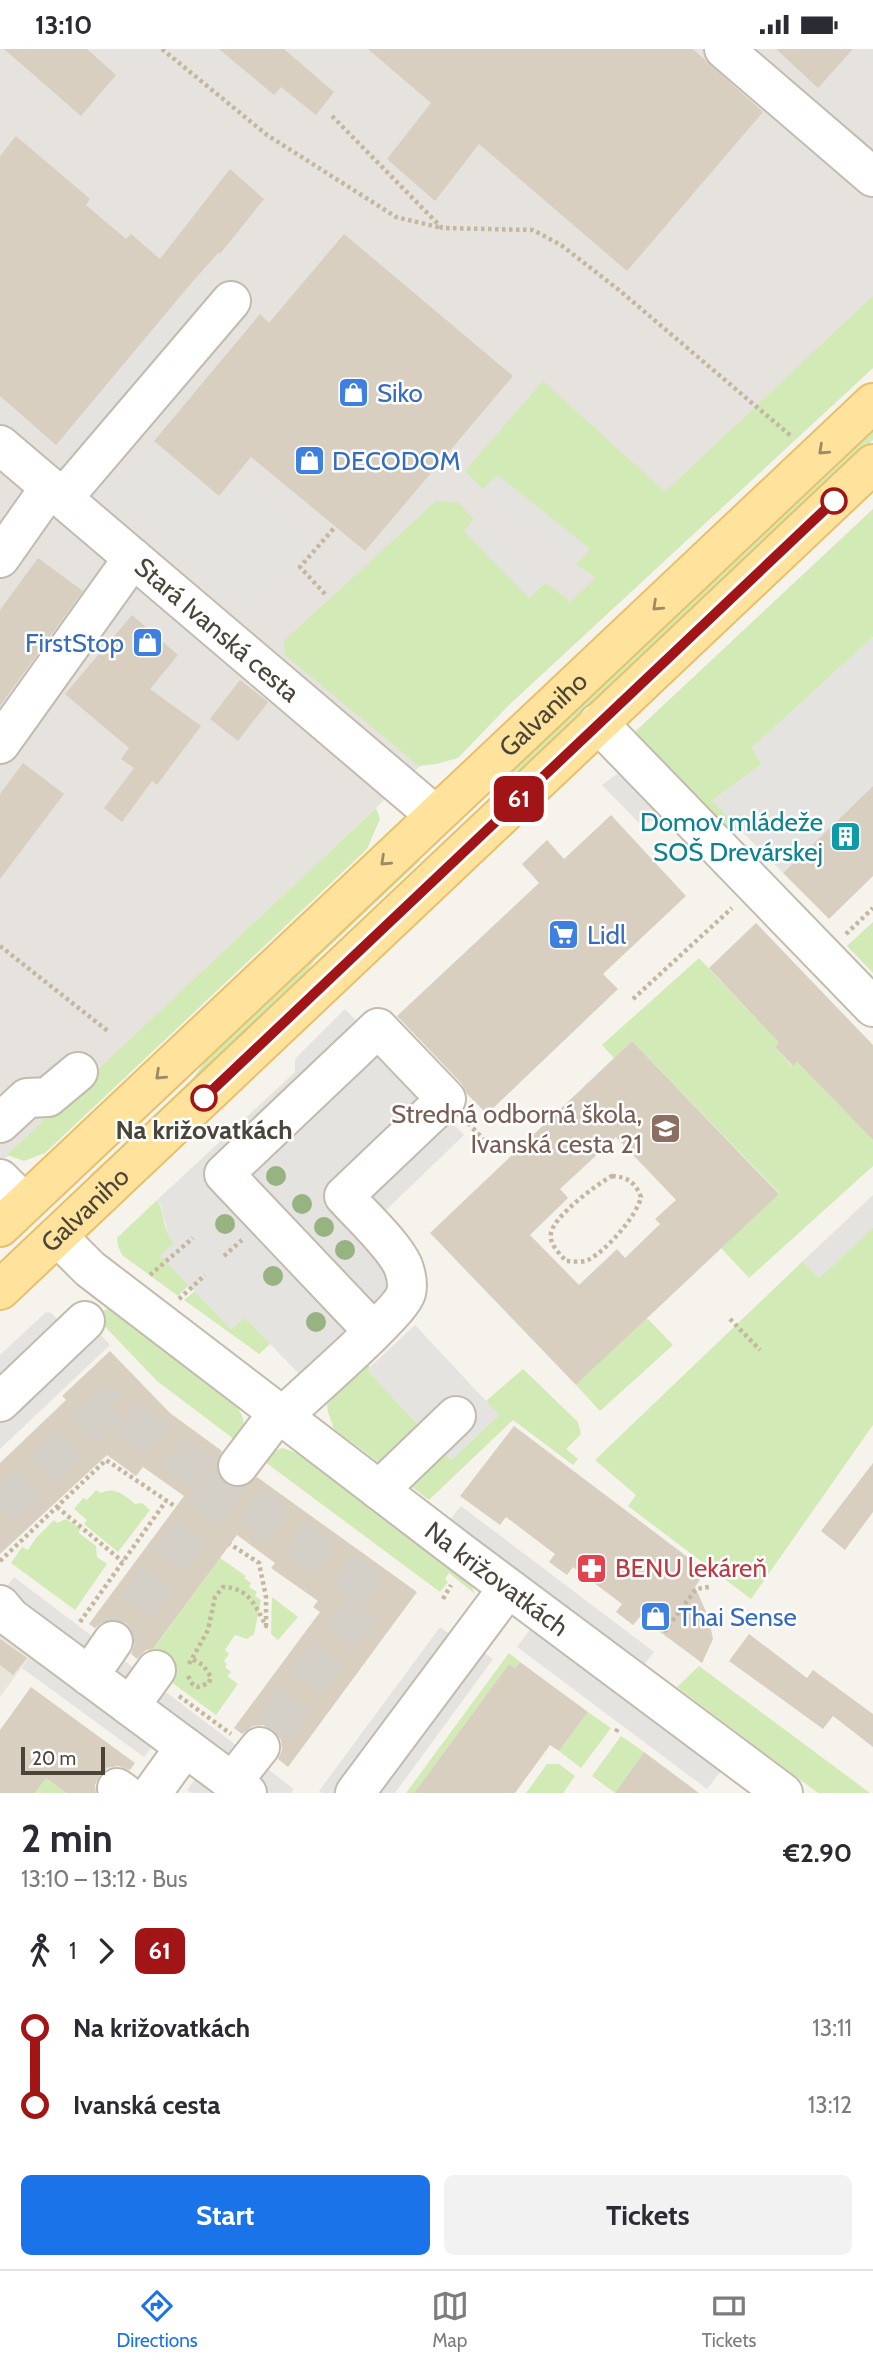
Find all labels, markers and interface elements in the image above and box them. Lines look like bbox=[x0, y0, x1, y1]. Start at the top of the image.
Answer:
text: 13:10 bbox=[35, 9, 92, 41]
shop icon: Siko bbox=[337, 376, 371, 410]
place label: Siko bbox=[377, 377, 423, 409]
one-way arrow bbox=[818, 441, 831, 454]
shop icon: DECODOM bbox=[292, 444, 326, 478]
place label: DECODOM bbox=[332, 445, 461, 477]
unlabelled marker bbox=[821, 488, 847, 514]
street label: Stará Ivanská cesta bbox=[128, 551, 306, 709]
one-way arrow bbox=[652, 597, 665, 610]
shop icon: FirstStop bbox=[130, 626, 164, 660]
place label: FirstStop bbox=[25, 627, 124, 659]
street label: Galvaniho bbox=[492, 665, 594, 763]
line badge: 61 bbox=[488, 776, 550, 822]
text: 61 bbox=[508, 784, 530, 813]
place label: Domov mládeže SOŠ Drevárskej bbox=[640, 806, 823, 868]
building icon: Domov mládeže SOŠ Drevárskej bbox=[829, 820, 863, 854]
one-way arrow bbox=[380, 853, 393, 866]
supermarket icon: Lidl bbox=[547, 918, 581, 952]
place label: Lidl bbox=[587, 919, 626, 951]
one-way arrow bbox=[155, 1067, 168, 1079]
marker: Na križovatkách bbox=[191, 1085, 217, 1111]
place label: Stredná odborná škola, Ivanská cesta 21 bbox=[391, 1098, 642, 1160]
school or university icon: Stredná odborná škola, Ivanská cesta 21 bbox=[648, 1112, 682, 1146]
place label: Na križovatkách bbox=[115, 1114, 293, 1146]
street label: Galvaniho bbox=[34, 1160, 136, 1259]
street label: Na križovatkách bbox=[418, 1515, 575, 1643]
pharmacy icon: BENU lekáreň bbox=[575, 1551, 609, 1585]
place label: BENU lekáreň bbox=[615, 1552, 767, 1584]
shop icon: Thai Sense bbox=[638, 1600, 672, 1634]
place label: Thai Sense bbox=[678, 1601, 797, 1633]
scale bar bbox=[21, 1744, 105, 1776]
text: 20 m bbox=[32, 1747, 76, 1770]
text: 2 min bbox=[21, 1815, 113, 1862]
text: €2.90 bbox=[783, 1837, 852, 1869]
text: 13:10 – 13:12 · Bus bbox=[21, 1865, 187, 1893]
icon: walk bbox=[21, 1932, 59, 1970]
icon: forward bbox=[87, 1932, 125, 1970]
text: 61 bbox=[149, 1936, 171, 1965]
text: 1 bbox=[69, 1937, 77, 1965]
text: Na križovatkách bbox=[73, 2012, 250, 2044]
text: 13:11 bbox=[812, 2014, 852, 2042]
text: Ivanská cesta bbox=[73, 2089, 220, 2121]
text: 13:12 bbox=[808, 2091, 852, 2119]
button: Start bbox=[21, 2175, 430, 2255]
button: Tickets bbox=[444, 2175, 852, 2255]
tab: Directions bbox=[117, 2287, 198, 2352]
tab: Map bbox=[431, 2287, 469, 2352]
tab: Tickets bbox=[702, 2287, 756, 2352]

